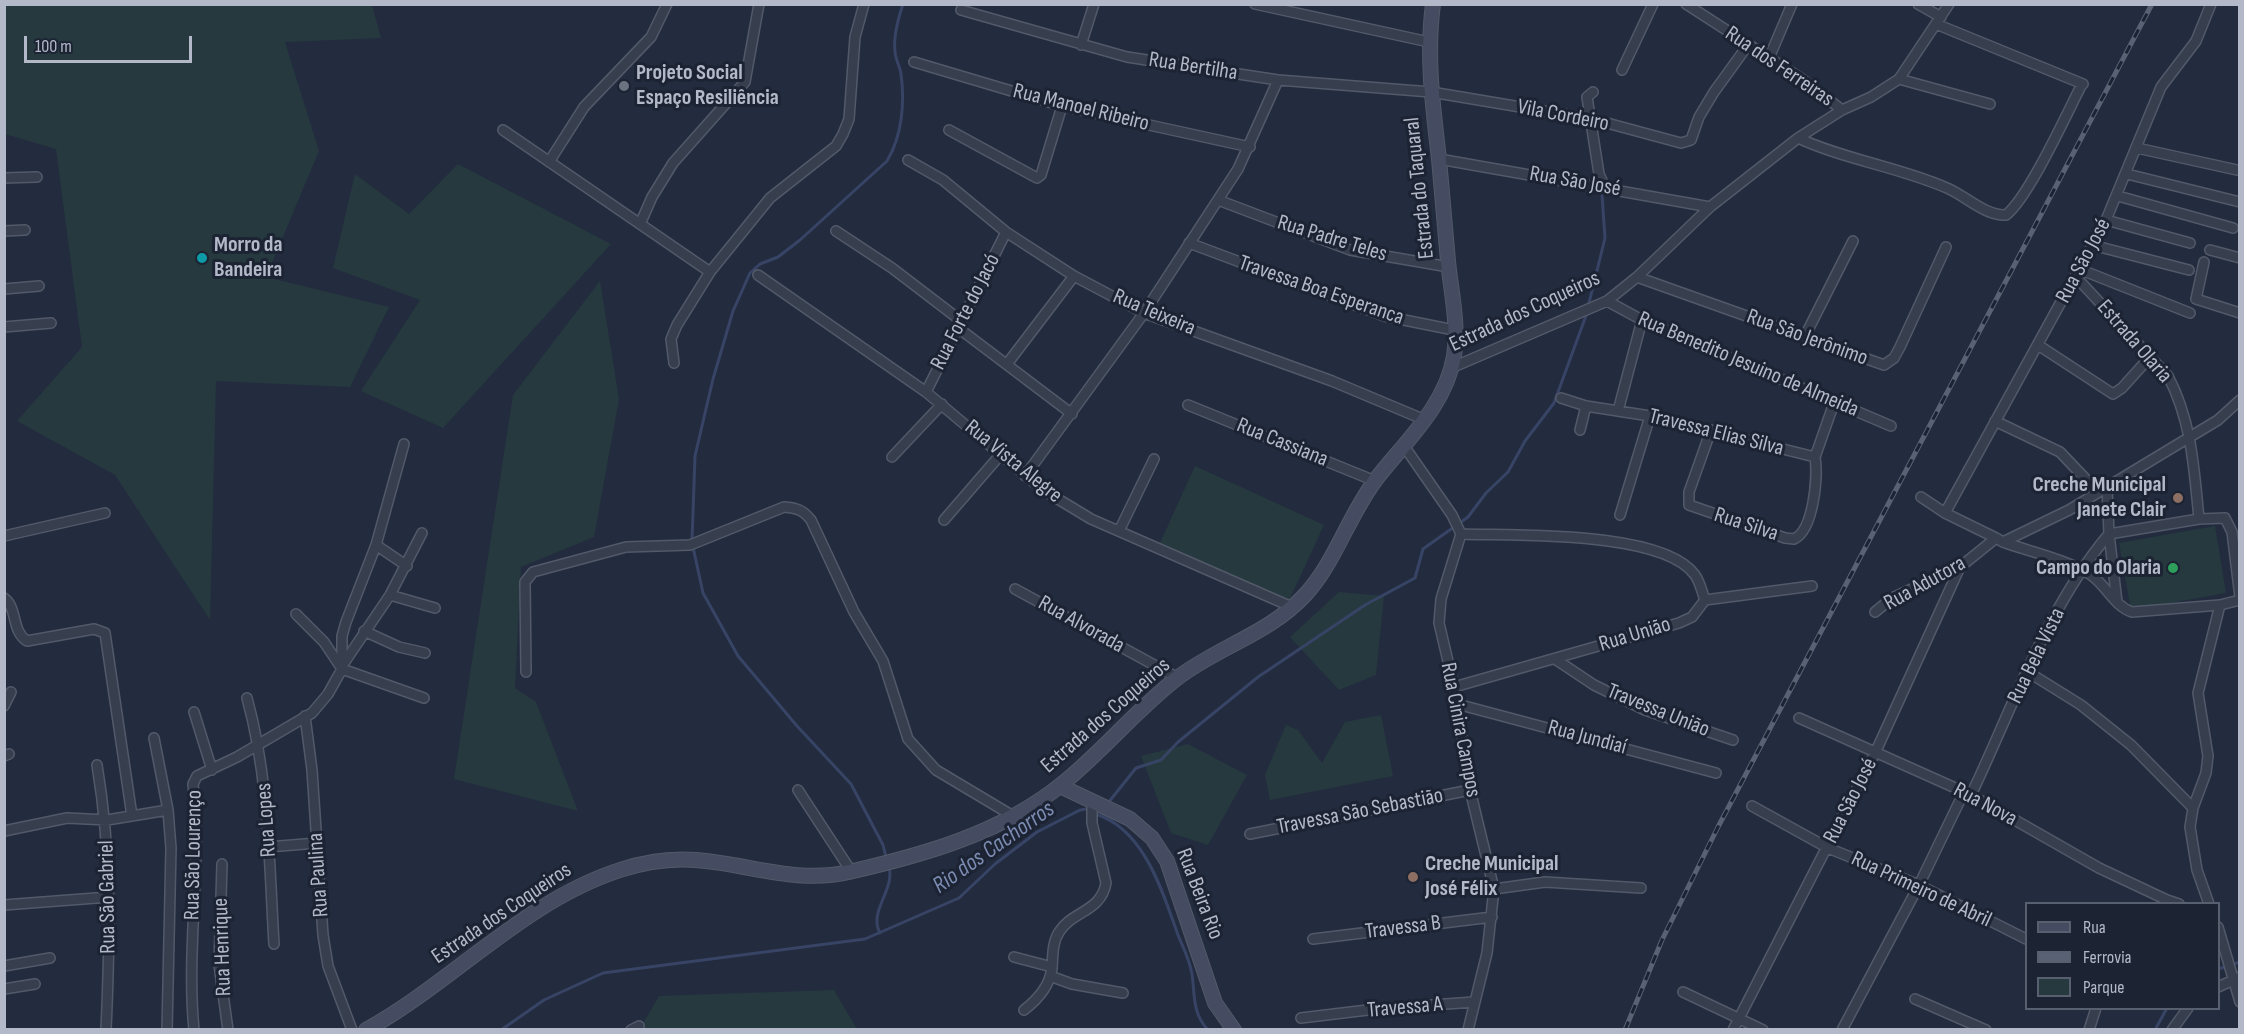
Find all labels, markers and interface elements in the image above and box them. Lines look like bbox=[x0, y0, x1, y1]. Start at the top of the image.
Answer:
street label: Rua dos Ferreiras bbox=[1720, 21, 1838, 113]
scale bar bbox=[27, 24, 195, 62]
text: 100 m bbox=[35, 36, 72, 57]
street label: Rua Bertilha bbox=[1147, 47, 1239, 87]
place label: Projeto Social Espaço Resiliência bbox=[636, 60, 779, 112]
street label: Rua Manoel Ribeiro bbox=[1010, 78, 1152, 138]
marker: Projeto Social Espaço Resiliência bbox=[617, 79, 631, 93]
street label: Vila Cordeiro bbox=[1515, 94, 1611, 138]
street label: Estrada do Taquaral bbox=[1399, 116, 1441, 260]
street label: Rua São José bbox=[1527, 161, 1623, 203]
street label: Rua Padre Teles bbox=[1274, 210, 1390, 268]
street label: Rua São José bbox=[2051, 214, 2117, 308]
place label: Morro da Bandeira bbox=[214, 232, 282, 284]
street label: Rua Forte do Jacó bbox=[926, 250, 1006, 374]
street label: Travessa Boa Esperanca bbox=[1235, 250, 1407, 332]
marker: Morro da Bandeira bbox=[195, 251, 209, 265]
street label: Estrada dos Coqueiros bbox=[1446, 266, 1604, 358]
street label: Rua Teixeira bbox=[1109, 284, 1199, 342]
street label: Estrada Olaria bbox=[2091, 295, 2177, 389]
street label: Rua São Jerônimo bbox=[1743, 304, 1871, 372]
street label: Rua Benedito Jesuino de Almeida bbox=[1634, 306, 1862, 424]
street label: Travessa Elias Silva bbox=[1646, 403, 1786, 463]
street label: Rua Cassiana bbox=[1233, 413, 1331, 473]
street label: Rua Vista Alegre bbox=[959, 415, 1067, 509]
place label: Creche Municipal Janete Clair bbox=[2032, 472, 2166, 524]
marker: Creche Municipal Janete Clair bbox=[2171, 491, 2185, 505]
street label: Rua Silva bbox=[1711, 502, 1781, 548]
street label: Rua Adutora bbox=[1880, 551, 1970, 617]
place label: Campo do Olaria bbox=[2036, 555, 2161, 581]
marker: Campo do Olaria bbox=[2166, 561, 2180, 575]
street label: Rua Alvorada bbox=[1033, 591, 1129, 659]
street label: Rua Bela Vista bbox=[2003, 604, 2071, 708]
street label: Rua União bbox=[1596, 612, 1674, 658]
street label: Estrada dos Coqueiros bbox=[1036, 653, 1176, 779]
street label: Rua Cinira Campos bbox=[1434, 660, 1486, 800]
street label: Travessa União bbox=[1603, 678, 1713, 744]
street label: Rua Jundiaí bbox=[1545, 715, 1629, 761]
street label: Rua São José bbox=[1818, 754, 1884, 848]
street label: Rua Nova bbox=[1949, 777, 2021, 833]
street label: Rua Lopes bbox=[251, 782, 283, 858]
street label: Travessa São Sebastião bbox=[1275, 783, 1445, 841]
street label: Rua São Lourenço bbox=[180, 790, 208, 920]
water label: Rio dos Cachorros bbox=[928, 795, 1060, 901]
street label: Rua Paulina bbox=[303, 832, 335, 918]
street label: Rua São Gabriel bbox=[94, 840, 122, 954]
street label: Rua Beira Rio bbox=[1170, 845, 1228, 943]
street label: Rua Primeiro de Abril bbox=[1847, 846, 1995, 934]
place label: Creche Municipal José Félix bbox=[1425, 851, 1559, 902]
street label: Estrada dos Coqueiros bbox=[427, 858, 577, 970]
marker: Creche Municipal José Félix bbox=[1406, 870, 1420, 884]
street label: Rua Henrique bbox=[208, 897, 238, 997]
legend bbox=[2025, 902, 2220, 1010]
street label: Travessa B bbox=[1364, 910, 1442, 946]
text: Rua bbox=[2083, 917, 2106, 938]
text: Ferrovia bbox=[2083, 947, 2131, 968]
text: Parque bbox=[2083, 977, 2124, 998]
street label: Travessa A bbox=[1366, 992, 1444, 1024]

